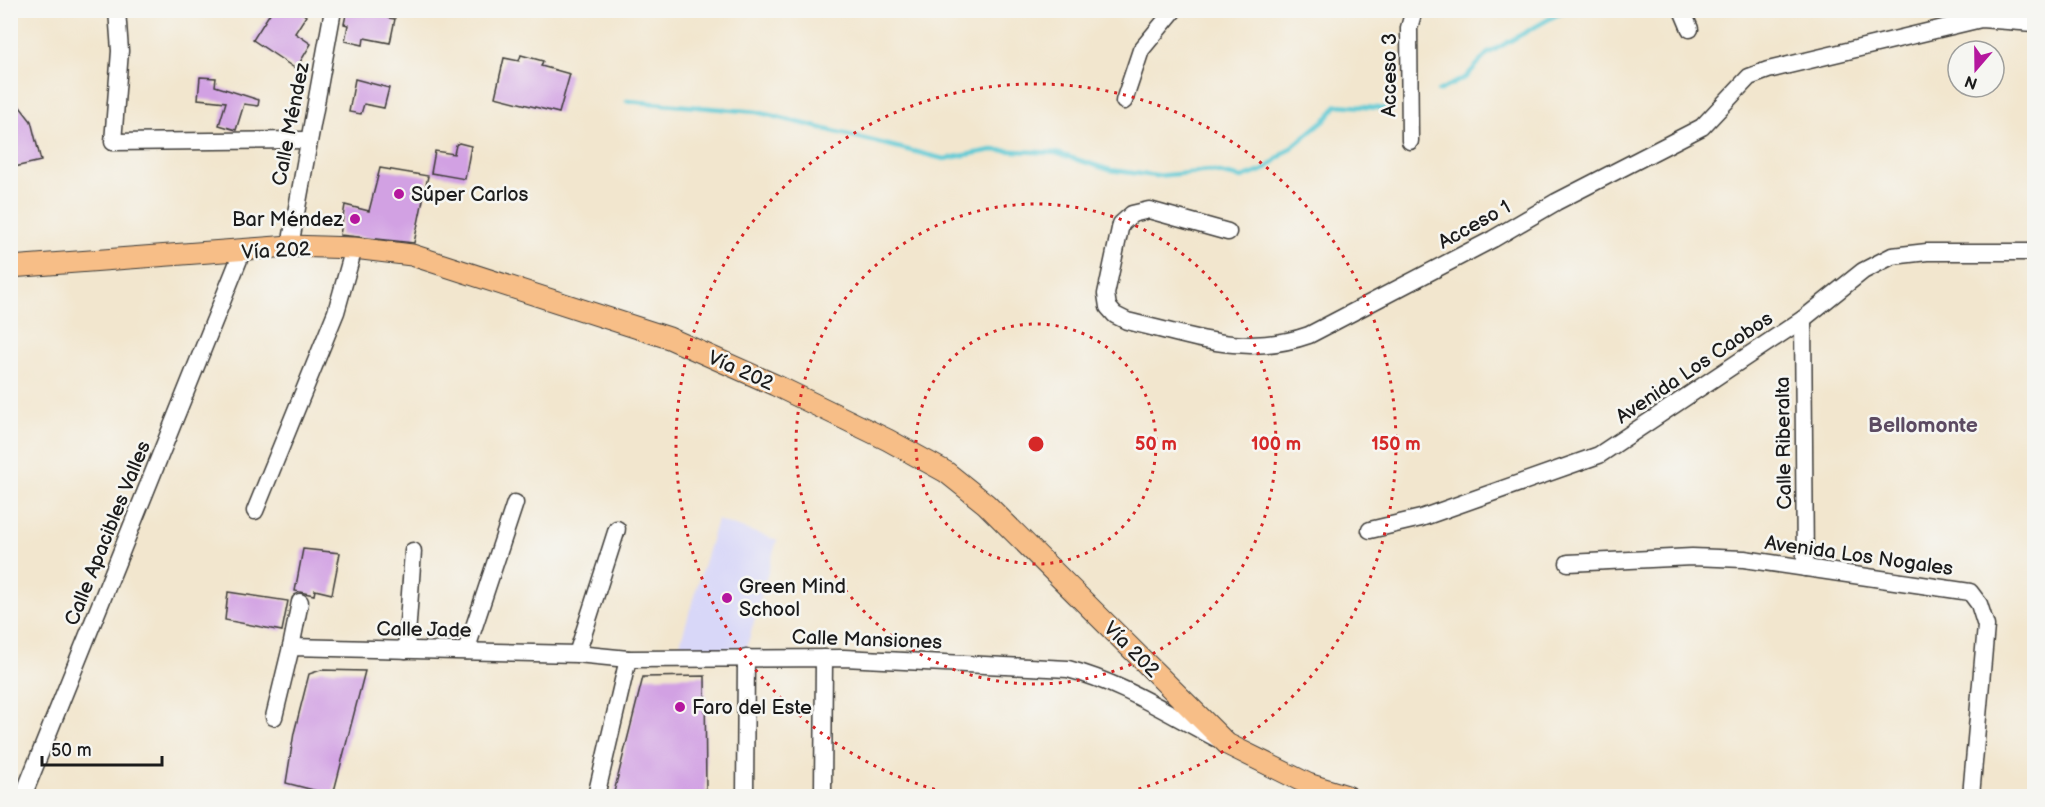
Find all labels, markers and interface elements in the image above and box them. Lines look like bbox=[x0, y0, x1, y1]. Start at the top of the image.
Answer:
street label: Acceso 3 bbox=[1378, 33, 1402, 117]
north arrow bbox=[1946, 39, 2006, 99]
street label: Calle Méndez bbox=[267, 60, 315, 188]
text: N bbox=[1962, 71, 1980, 93]
place label: Súper Carlos bbox=[411, 183, 529, 207]
marker: Súper Carlos bbox=[392, 187, 406, 201]
street label: Acceso 1 bbox=[1434, 195, 1515, 255]
place label: Bar Méndez bbox=[232, 208, 343, 232]
marker: Bar Méndez bbox=[348, 212, 362, 226]
street label: Vía 202 bbox=[241, 237, 311, 265]
street label: Avenida Los Caobos bbox=[1612, 306, 1778, 429]
street label: Vía 202 bbox=[704, 346, 777, 396]
street label: Calle Riberalta bbox=[1771, 376, 1797, 510]
district label: Bellomonte bbox=[1868, 413, 1978, 438]
centre of rings bbox=[1026, 434, 1046, 454]
text: 50 m bbox=[1135, 434, 1177, 455]
text: 100 m bbox=[1251, 434, 1301, 455]
text: 150 m bbox=[1371, 434, 1421, 455]
street label: Calle Apacibles Valles bbox=[60, 438, 156, 629]
street label: Avenida Los Nogales bbox=[1763, 531, 1955, 581]
place label: Green Mind School bbox=[739, 575, 846, 622]
marker: Green Mind School bbox=[720, 591, 734, 605]
street label: Calle Jade bbox=[376, 617, 472, 643]
street label: Vía 202 bbox=[1098, 617, 1164, 683]
street label: Calle Mansiones bbox=[791, 625, 943, 655]
place label: Faro del Este bbox=[692, 696, 812, 720]
marker: Faro del Este bbox=[673, 700, 687, 714]
scale bar bbox=[42, 729, 162, 767]
text: 50 m bbox=[51, 740, 92, 761]

